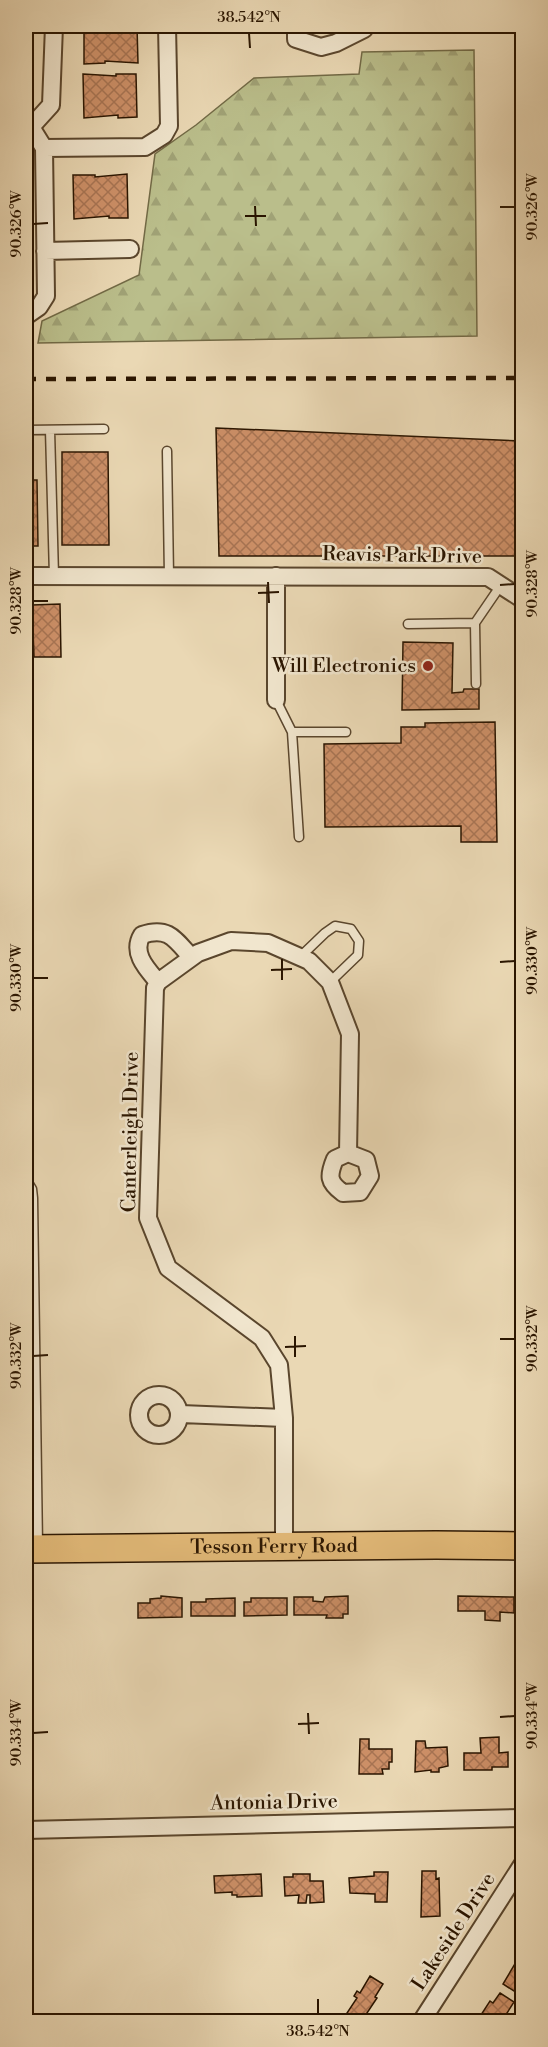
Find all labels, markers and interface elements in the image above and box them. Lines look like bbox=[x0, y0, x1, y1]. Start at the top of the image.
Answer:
text: 38.542°N bbox=[217, 8, 281, 27]
text: 90.326°W bbox=[523, 173, 542, 241]
text: 90.326°W bbox=[7, 190, 26, 258]
street label: Reavis Park Drive bbox=[322, 542, 482, 570]
text: 90.328°W bbox=[523, 550, 542, 618]
text: 90.328°W bbox=[7, 567, 26, 635]
place label: Will Electronics bbox=[271, 654, 416, 679]
marker: Will Electronics bbox=[421, 659, 435, 673]
text: 90.330°W bbox=[523, 927, 542, 995]
text: 90.330°W bbox=[7, 944, 26, 1012]
street label: Canterleigh Drive bbox=[117, 1051, 145, 1213]
text: 90.332°W bbox=[523, 1305, 542, 1372]
text: 90.332°W bbox=[7, 1322, 26, 1389]
street label: Tesson Ferry Road bbox=[190, 1533, 359, 1560]
text: 90.334°W bbox=[523, 1682, 542, 1750]
text: 90.334°W bbox=[7, 1699, 26, 1767]
street label: Antonia Drive bbox=[209, 1789, 338, 1817]
street label: Lakeside Drive bbox=[407, 1868, 501, 1996]
text: 38.542°N bbox=[286, 2022, 350, 2041]

